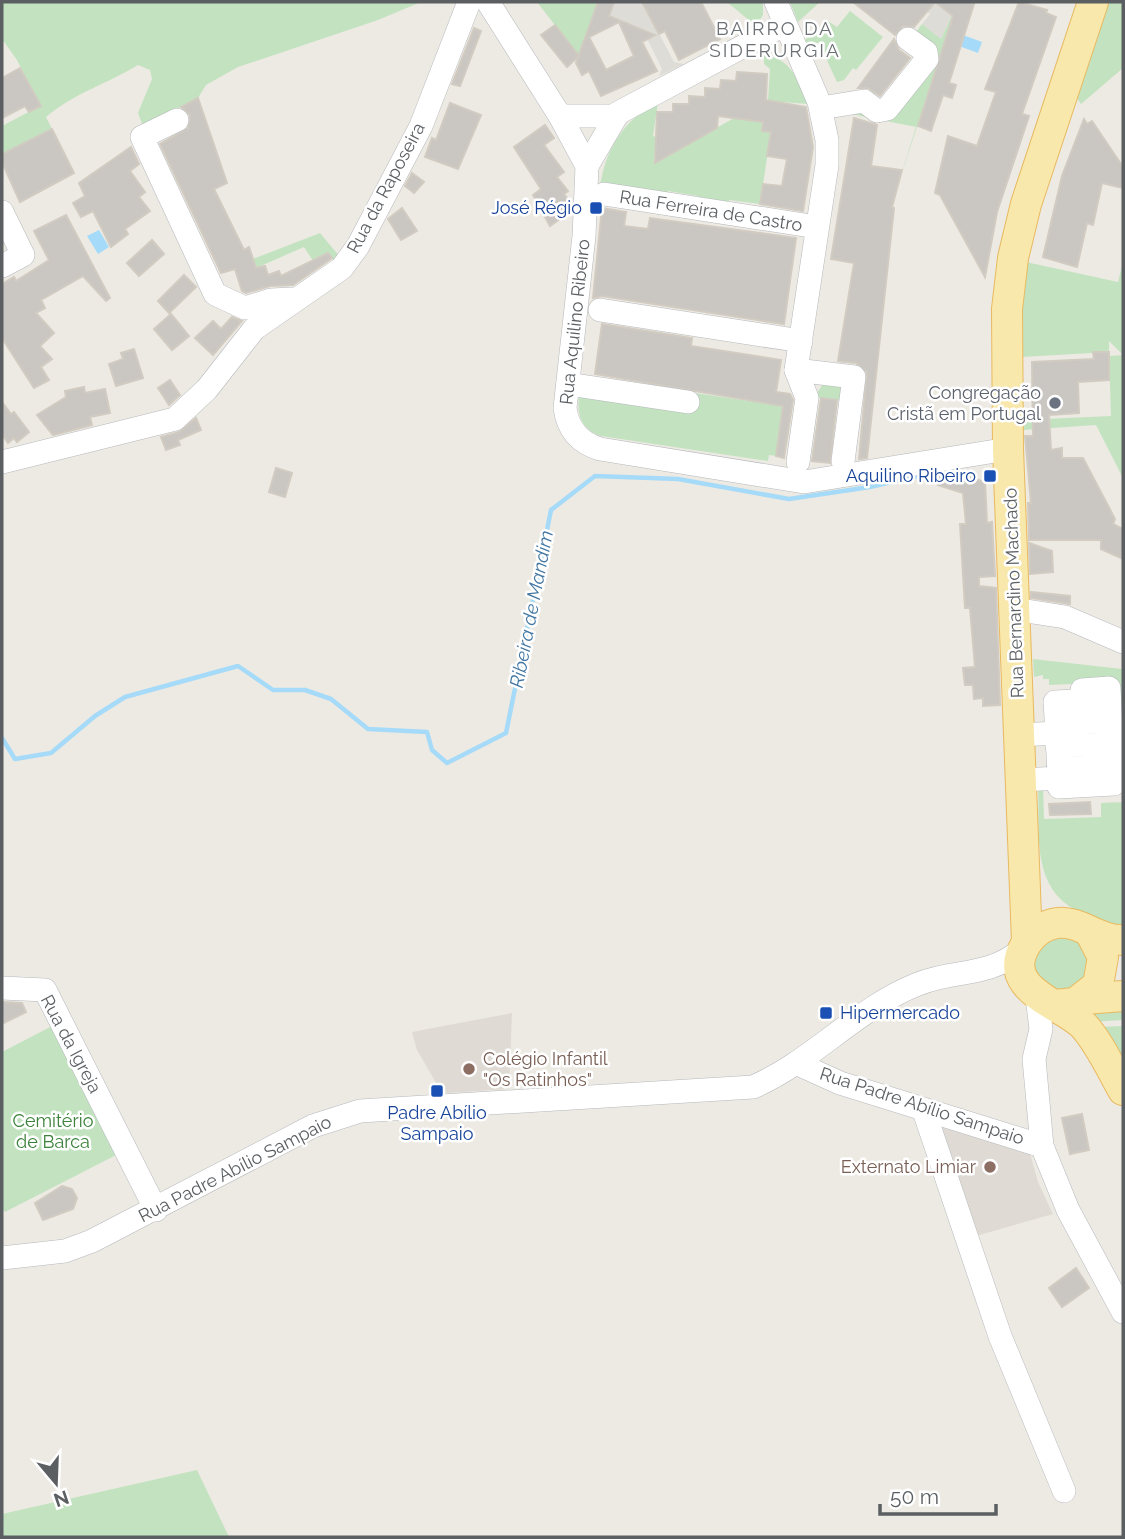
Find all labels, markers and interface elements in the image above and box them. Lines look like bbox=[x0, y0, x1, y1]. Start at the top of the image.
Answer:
district label: BAIRRO DA SIDERURGIA bbox=[709, 17, 841, 61]
street label: Rua da Raposeira bbox=[342, 119, 429, 257]
street label: Rua Ferreira de Castro bbox=[618, 186, 804, 235]
place label: José Régio bbox=[491, 197, 582, 218]
marker: José Régio bbox=[588, 200, 604, 216]
street label: Rua Aquilino Ribeiro bbox=[555, 238, 594, 406]
place label: Congregação Cristã em Portugal bbox=[887, 382, 1041, 424]
marker: Congregação Cristã em Portugal bbox=[1047, 395, 1063, 411]
place label: Aquilino Ribeiro bbox=[846, 465, 976, 486]
marker: Aquilino Ribeiro bbox=[982, 468, 998, 484]
street label: Rua Bernardino Machado bbox=[999, 487, 1028, 699]
water label: Ribeira de Mandim bbox=[505, 528, 557, 690]
street label: Rua da Igreja bbox=[37, 991, 106, 1096]
place label: Hipermercado bbox=[840, 1002, 960, 1023]
marker: Hipermercado bbox=[818, 1005, 834, 1021]
place label: Colégio Infantil "Os Ratinhos" bbox=[483, 1048, 608, 1090]
marker: Colégio Infantil "Os Ratinhos" bbox=[461, 1061, 477, 1077]
street label: Rua Padre Abílio Sampaio bbox=[817, 1063, 1027, 1149]
marker: Padre Abílio Sampaio bbox=[429, 1083, 445, 1099]
place label: Padre Abílio Sampaio bbox=[387, 1102, 487, 1144]
park label: Cemitério de Barca bbox=[13, 1110, 94, 1152]
street label: Rua Padre Abílio Sampaio bbox=[135, 1111, 335, 1226]
place label: Externato Limiar bbox=[841, 1156, 977, 1177]
marker: Externato Limiar bbox=[982, 1159, 998, 1175]
north arrow bbox=[21, 1448, 91, 1518]
scale bar bbox=[880, 1472, 996, 1516]
text: 50 m bbox=[890, 1484, 939, 1509]
text: N bbox=[51, 1486, 72, 1512]

